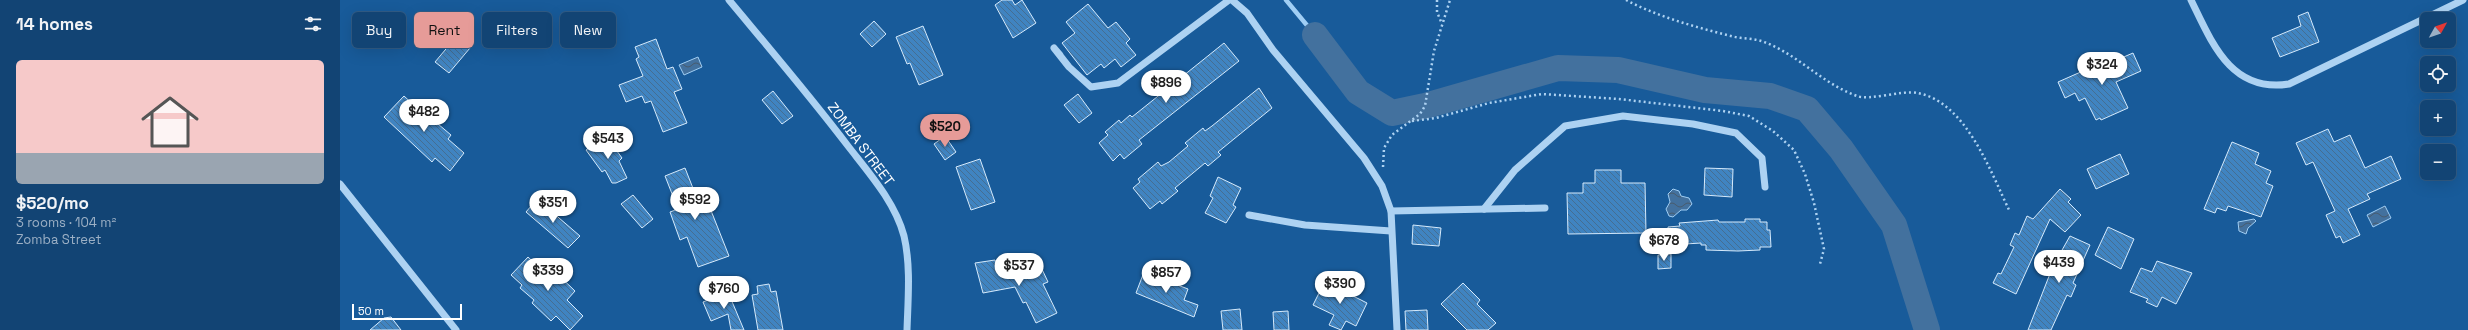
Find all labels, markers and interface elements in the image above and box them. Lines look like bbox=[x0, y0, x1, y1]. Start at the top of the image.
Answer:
chip: Buy bbox=[352, 12, 406, 48]
chip: Rent bbox=[414, 12, 474, 48]
chip: Filters bbox=[482, 12, 552, 48]
chip: New bbox=[560, 12, 616, 48]
north arrow bbox=[2420, 12, 2456, 48]
map controls bbox=[2420, 12, 2456, 180]
text: 14 homes bbox=[16, 13, 93, 35]
icon: filters bbox=[302, 13, 324, 35]
pin: $324 bbox=[2078, 52, 2126, 86]
text: $324 bbox=[2086, 56, 2118, 73]
button: locate bbox=[2420, 56, 2456, 92]
pin: $896 bbox=[1142, 70, 1190, 104]
text: $896 bbox=[1150, 74, 1182, 91]
icon: home bbox=[134, 86, 206, 158]
pin: $482 bbox=[400, 99, 448, 133]
street label: ZOMBA STREET bbox=[824, 99, 898, 189]
button: + bbox=[2420, 100, 2456, 136]
text: $482 bbox=[408, 103, 440, 120]
pin: $520 bbox=[921, 114, 969, 148]
text: $520 bbox=[929, 118, 961, 135]
pin: $543 bbox=[584, 126, 632, 160]
text: $543 bbox=[592, 130, 624, 147]
button: − bbox=[2420, 144, 2456, 180]
pin: $592 bbox=[671, 187, 719, 221]
pin: $351 bbox=[529, 190, 577, 224]
text: $592 bbox=[679, 191, 711, 208]
text: $520/mo bbox=[16, 192, 89, 214]
text: $351 bbox=[538, 194, 568, 211]
text: 3 rooms · 104 m² bbox=[16, 214, 116, 231]
pin: $678 bbox=[1640, 228, 1688, 262]
text: Zomba Street bbox=[16, 231, 101, 248]
text: $678 bbox=[1649, 232, 1679, 249]
pin: $439 bbox=[2035, 250, 2083, 284]
pin: $537 bbox=[995, 253, 1043, 287]
text: $439 bbox=[2043, 254, 2075, 271]
text: $537 bbox=[1004, 257, 1034, 274]
pin: $339 bbox=[524, 258, 572, 292]
pin: $857 bbox=[1142, 260, 1190, 294]
text: $339 bbox=[532, 262, 564, 279]
text: $857 bbox=[1151, 264, 1181, 281]
pin: $390 bbox=[1316, 271, 1364, 305]
text: $390 bbox=[1324, 275, 1356, 292]
pin: $760 bbox=[700, 276, 748, 310]
text: $760 bbox=[708, 280, 740, 297]
scale bar bbox=[352, 302, 462, 321]
text: 50 m bbox=[358, 304, 384, 318]

